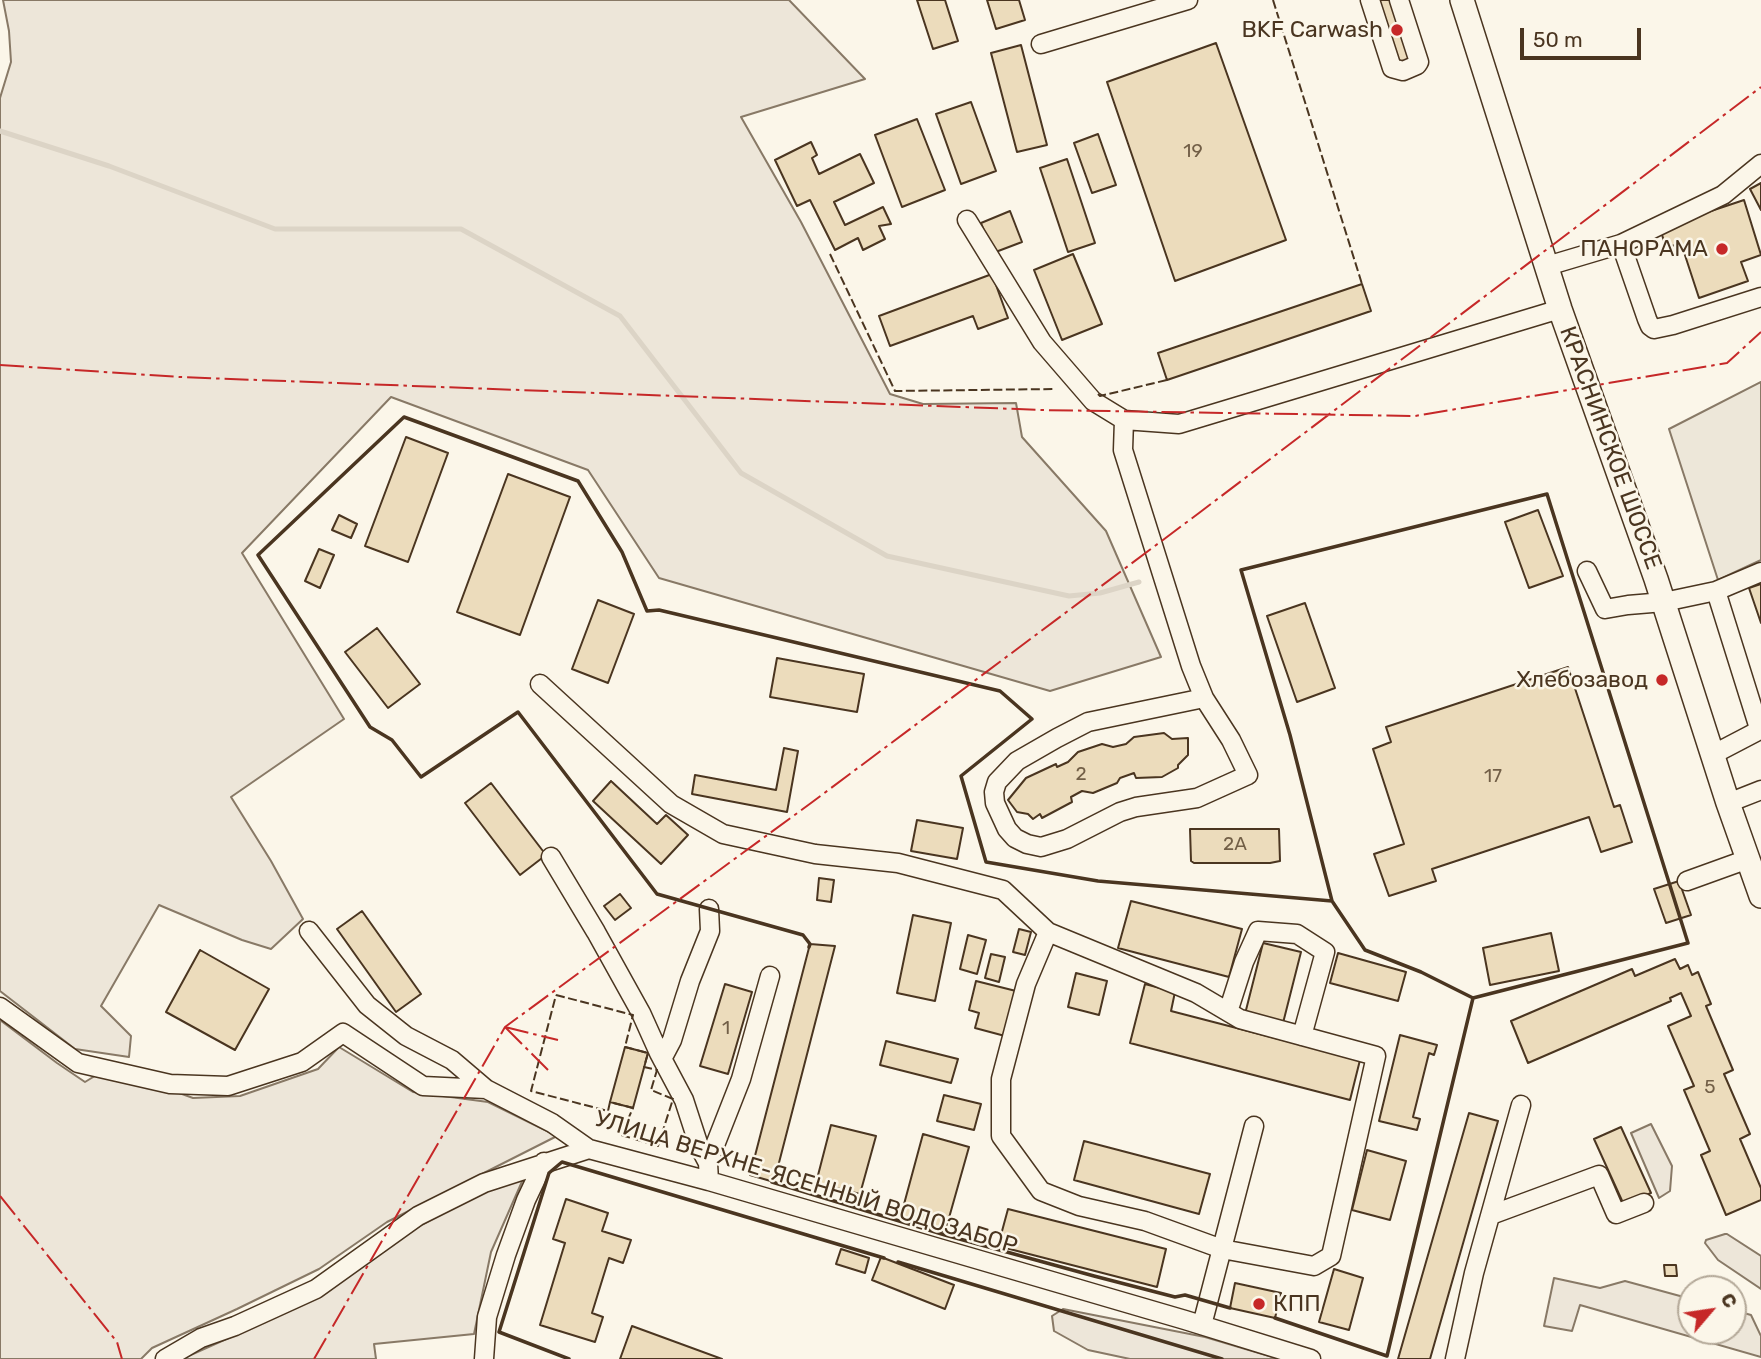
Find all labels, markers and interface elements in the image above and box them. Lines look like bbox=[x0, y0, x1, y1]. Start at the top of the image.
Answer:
scale bar bbox=[1523, 14, 1644, 58]
place label: BKF Carwash bbox=[1241, 16, 1383, 44]
marker: BKF Carwash bbox=[1389, 22, 1405, 38]
text: 50 m bbox=[1533, 27, 1583, 52]
house number: 19 bbox=[1183, 141, 1203, 163]
place label: ПАНОРАМА bbox=[1580, 235, 1708, 263]
marker: ПАНОРАМА bbox=[1714, 241, 1730, 257]
street label: КРАСНИНСКОЕ ШОССЕ bbox=[1553, 323, 1667, 573]
place label: Хлебозавод bbox=[1516, 666, 1648, 694]
marker: Хлебозавод bbox=[1654, 672, 1670, 688]
house number: 2 bbox=[1075, 764, 1087, 786]
house number: 17 bbox=[1484, 766, 1502, 788]
house number: 2А bbox=[1223, 834, 1247, 856]
house number: 1 bbox=[722, 1018, 730, 1040]
house number: 5 bbox=[1704, 1077, 1716, 1099]
street label: УЛИЦА ВЕРХНЕ-ЯСЕННЫЙ ВОДОЗАБОР bbox=[591, 1105, 1021, 1261]
north arrow bbox=[1677, 1275, 1747, 1345]
text: С bbox=[1716, 1289, 1742, 1312]
place label: КПП bbox=[1273, 1290, 1321, 1318]
marker: КПП bbox=[1251, 1296, 1267, 1312]

